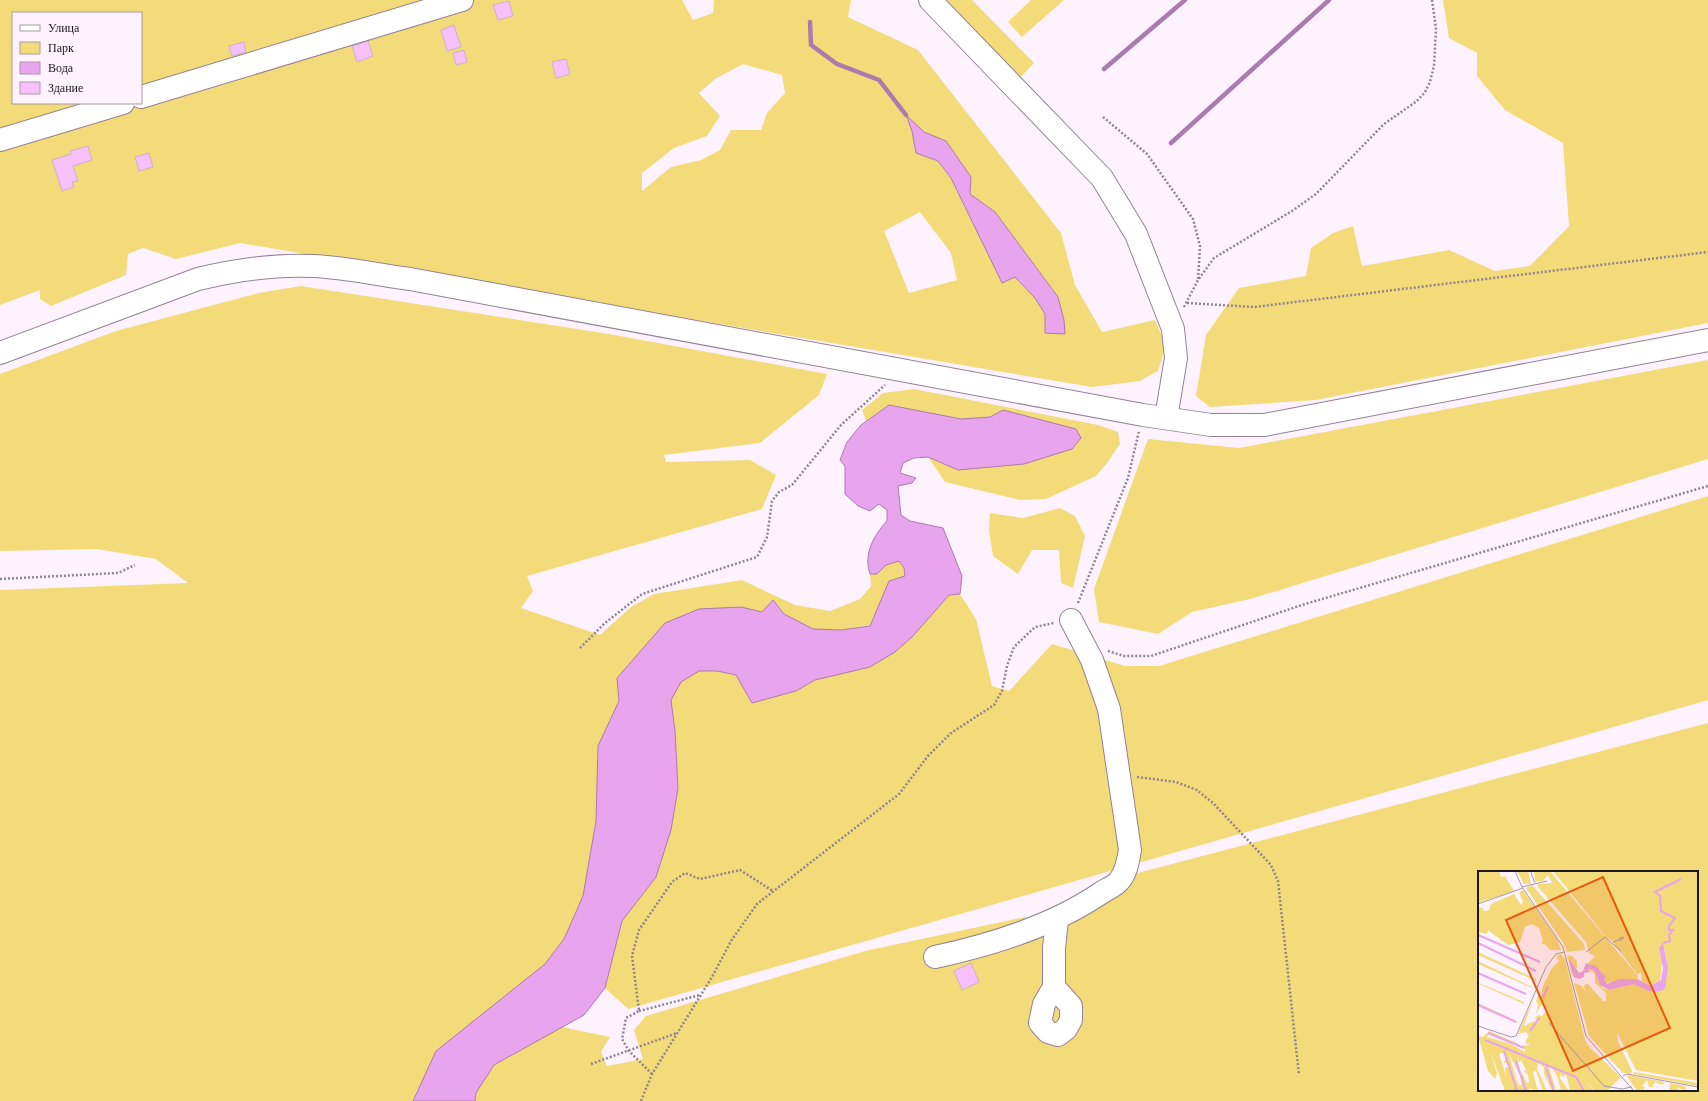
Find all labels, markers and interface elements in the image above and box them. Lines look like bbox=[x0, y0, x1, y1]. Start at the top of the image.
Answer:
legend bbox=[12, 12, 142, 104]
text: Улица bbox=[48, 21, 80, 35]
text: Парк bbox=[48, 41, 74, 55]
text: Вода bbox=[48, 61, 74, 75]
text: Здание bbox=[48, 81, 83, 95]
inset map bbox=[1478, 871, 1698, 1091]

